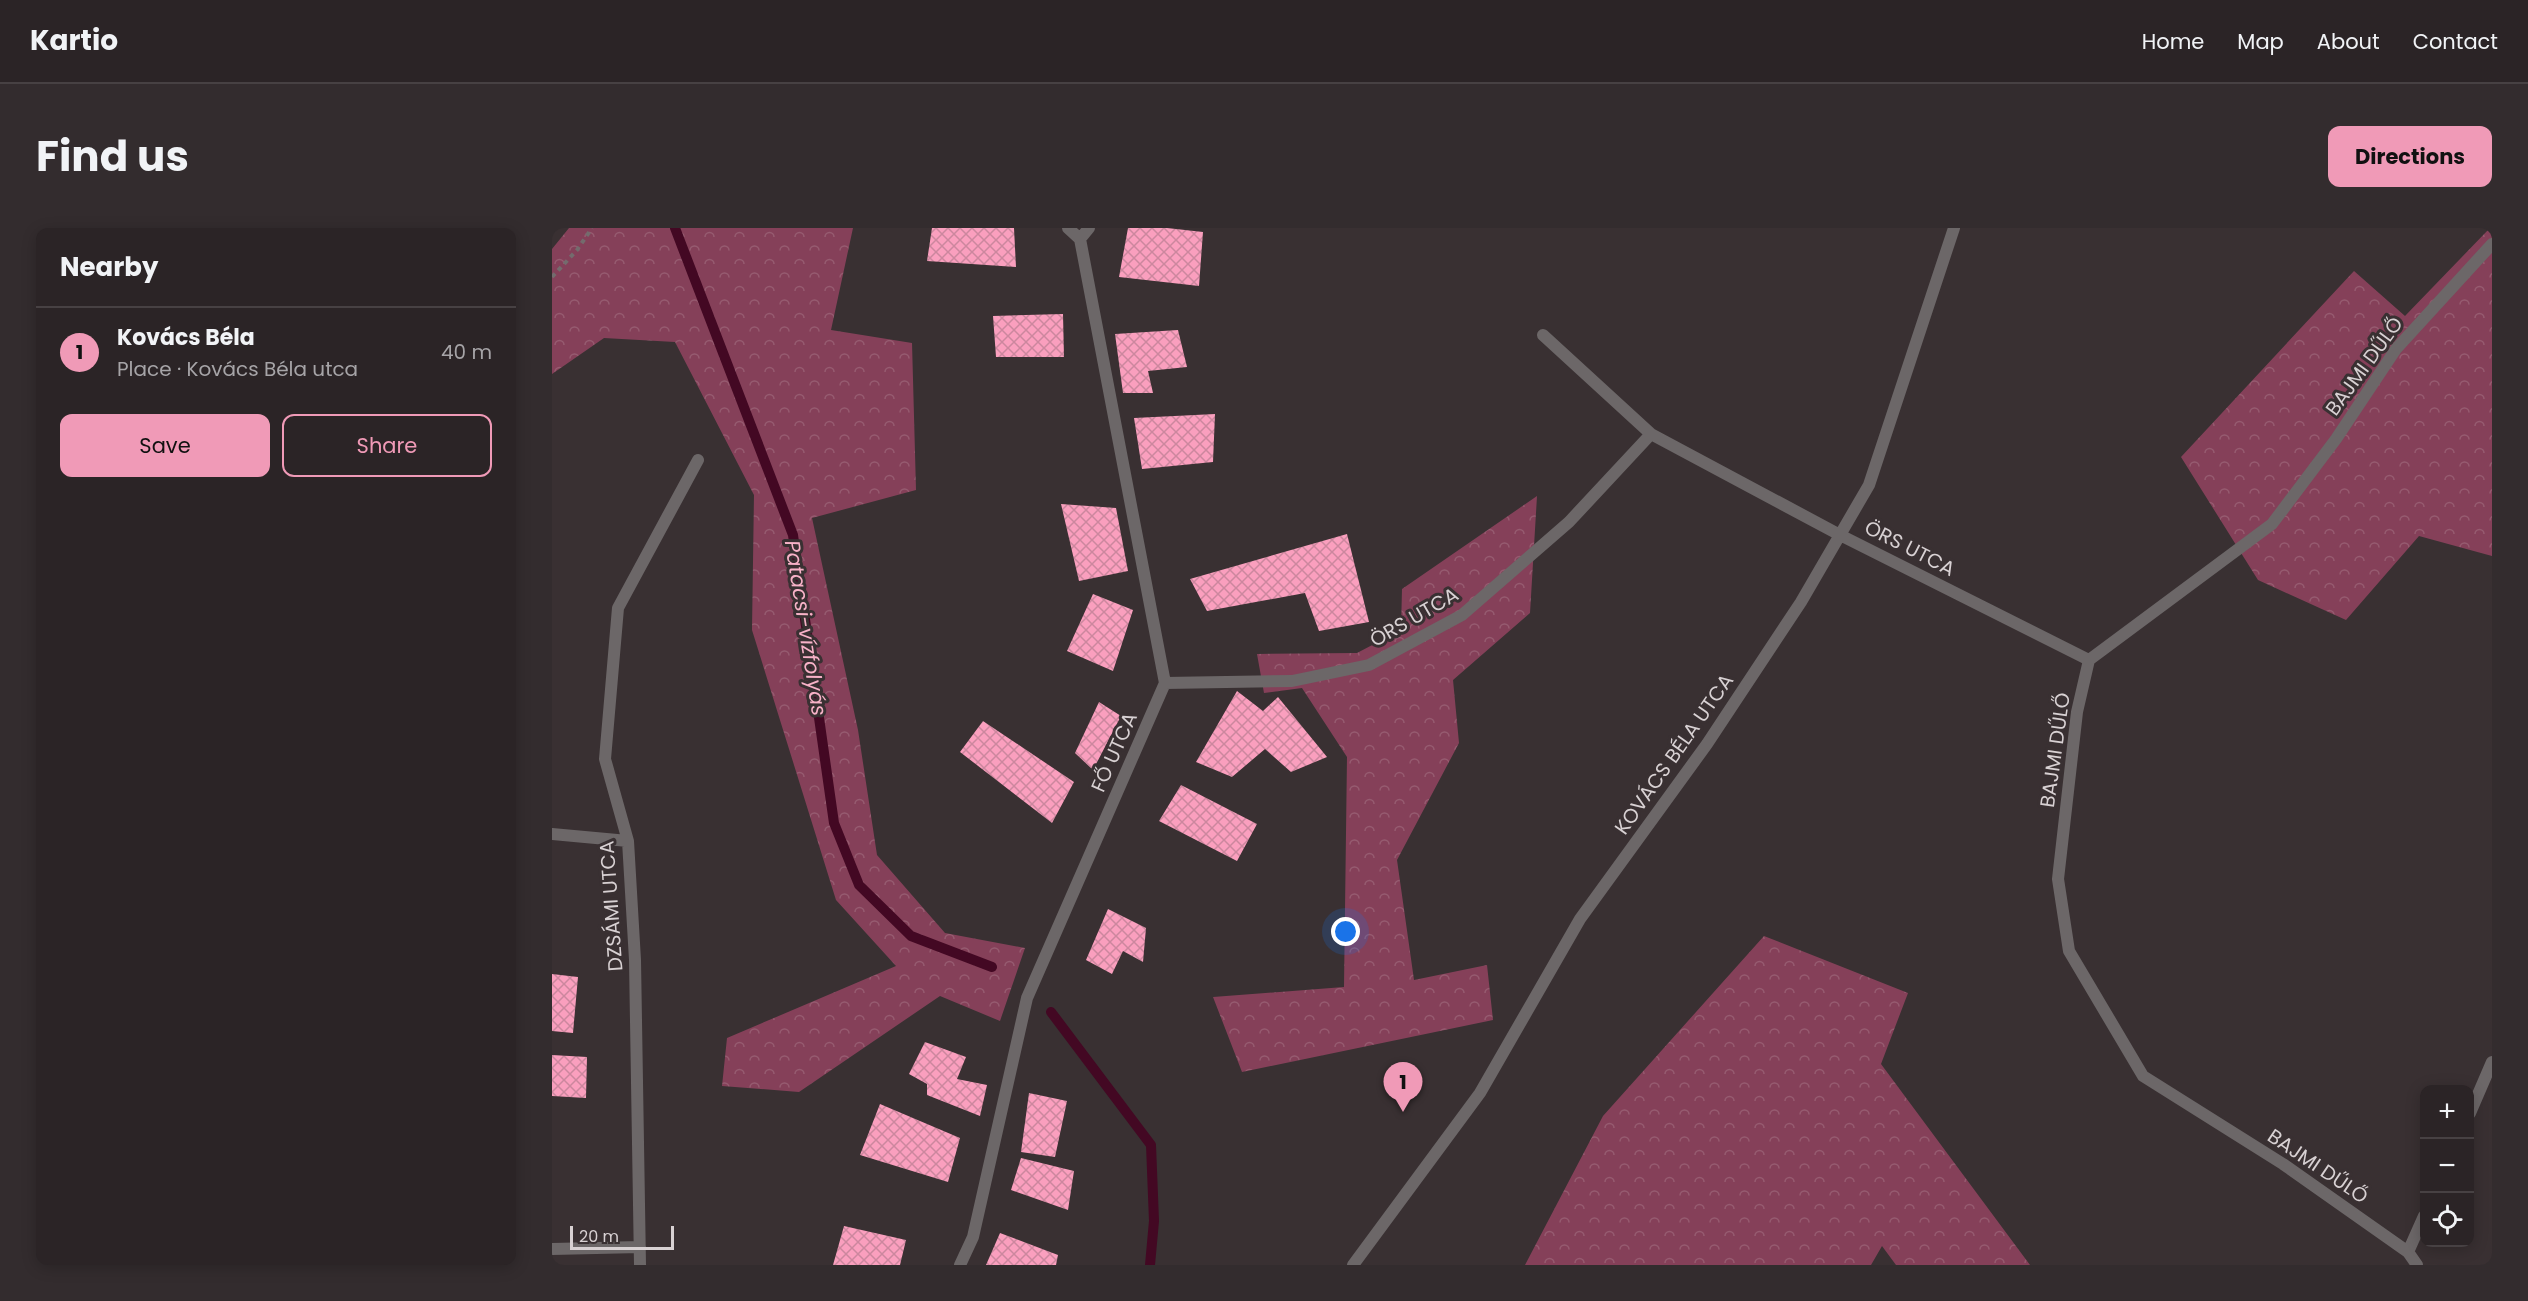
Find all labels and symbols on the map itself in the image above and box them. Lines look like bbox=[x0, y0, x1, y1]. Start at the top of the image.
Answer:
street label: BAJMI DŰLŐ bbox=[2319, 311, 2409, 421]
street label: ÖRS UTCA bbox=[1860, 513, 1960, 583]
water label: Patacsi-vízfolyás bbox=[778, 538, 834, 718]
street label: ÖRS UTCA bbox=[1364, 580, 1464, 654]
street label: KOVÁCS BÉLA UTCA bbox=[1608, 668, 1740, 840]
street label: BAJMI DŰLŐ bbox=[2033, 691, 2077, 809]
street label: FŐ UTCA bbox=[1084, 708, 1144, 796]
street label: DZSÁMI UTCA bbox=[592, 840, 630, 972]
your location bbox=[1331, 917, 1360, 946]
pin: 1 bbox=[1384, 1062, 1422, 1112]
street label: BAJMI DŰLŐ bbox=[2262, 1122, 2374, 1210]
scale bar bbox=[570, 1223, 674, 1250]

